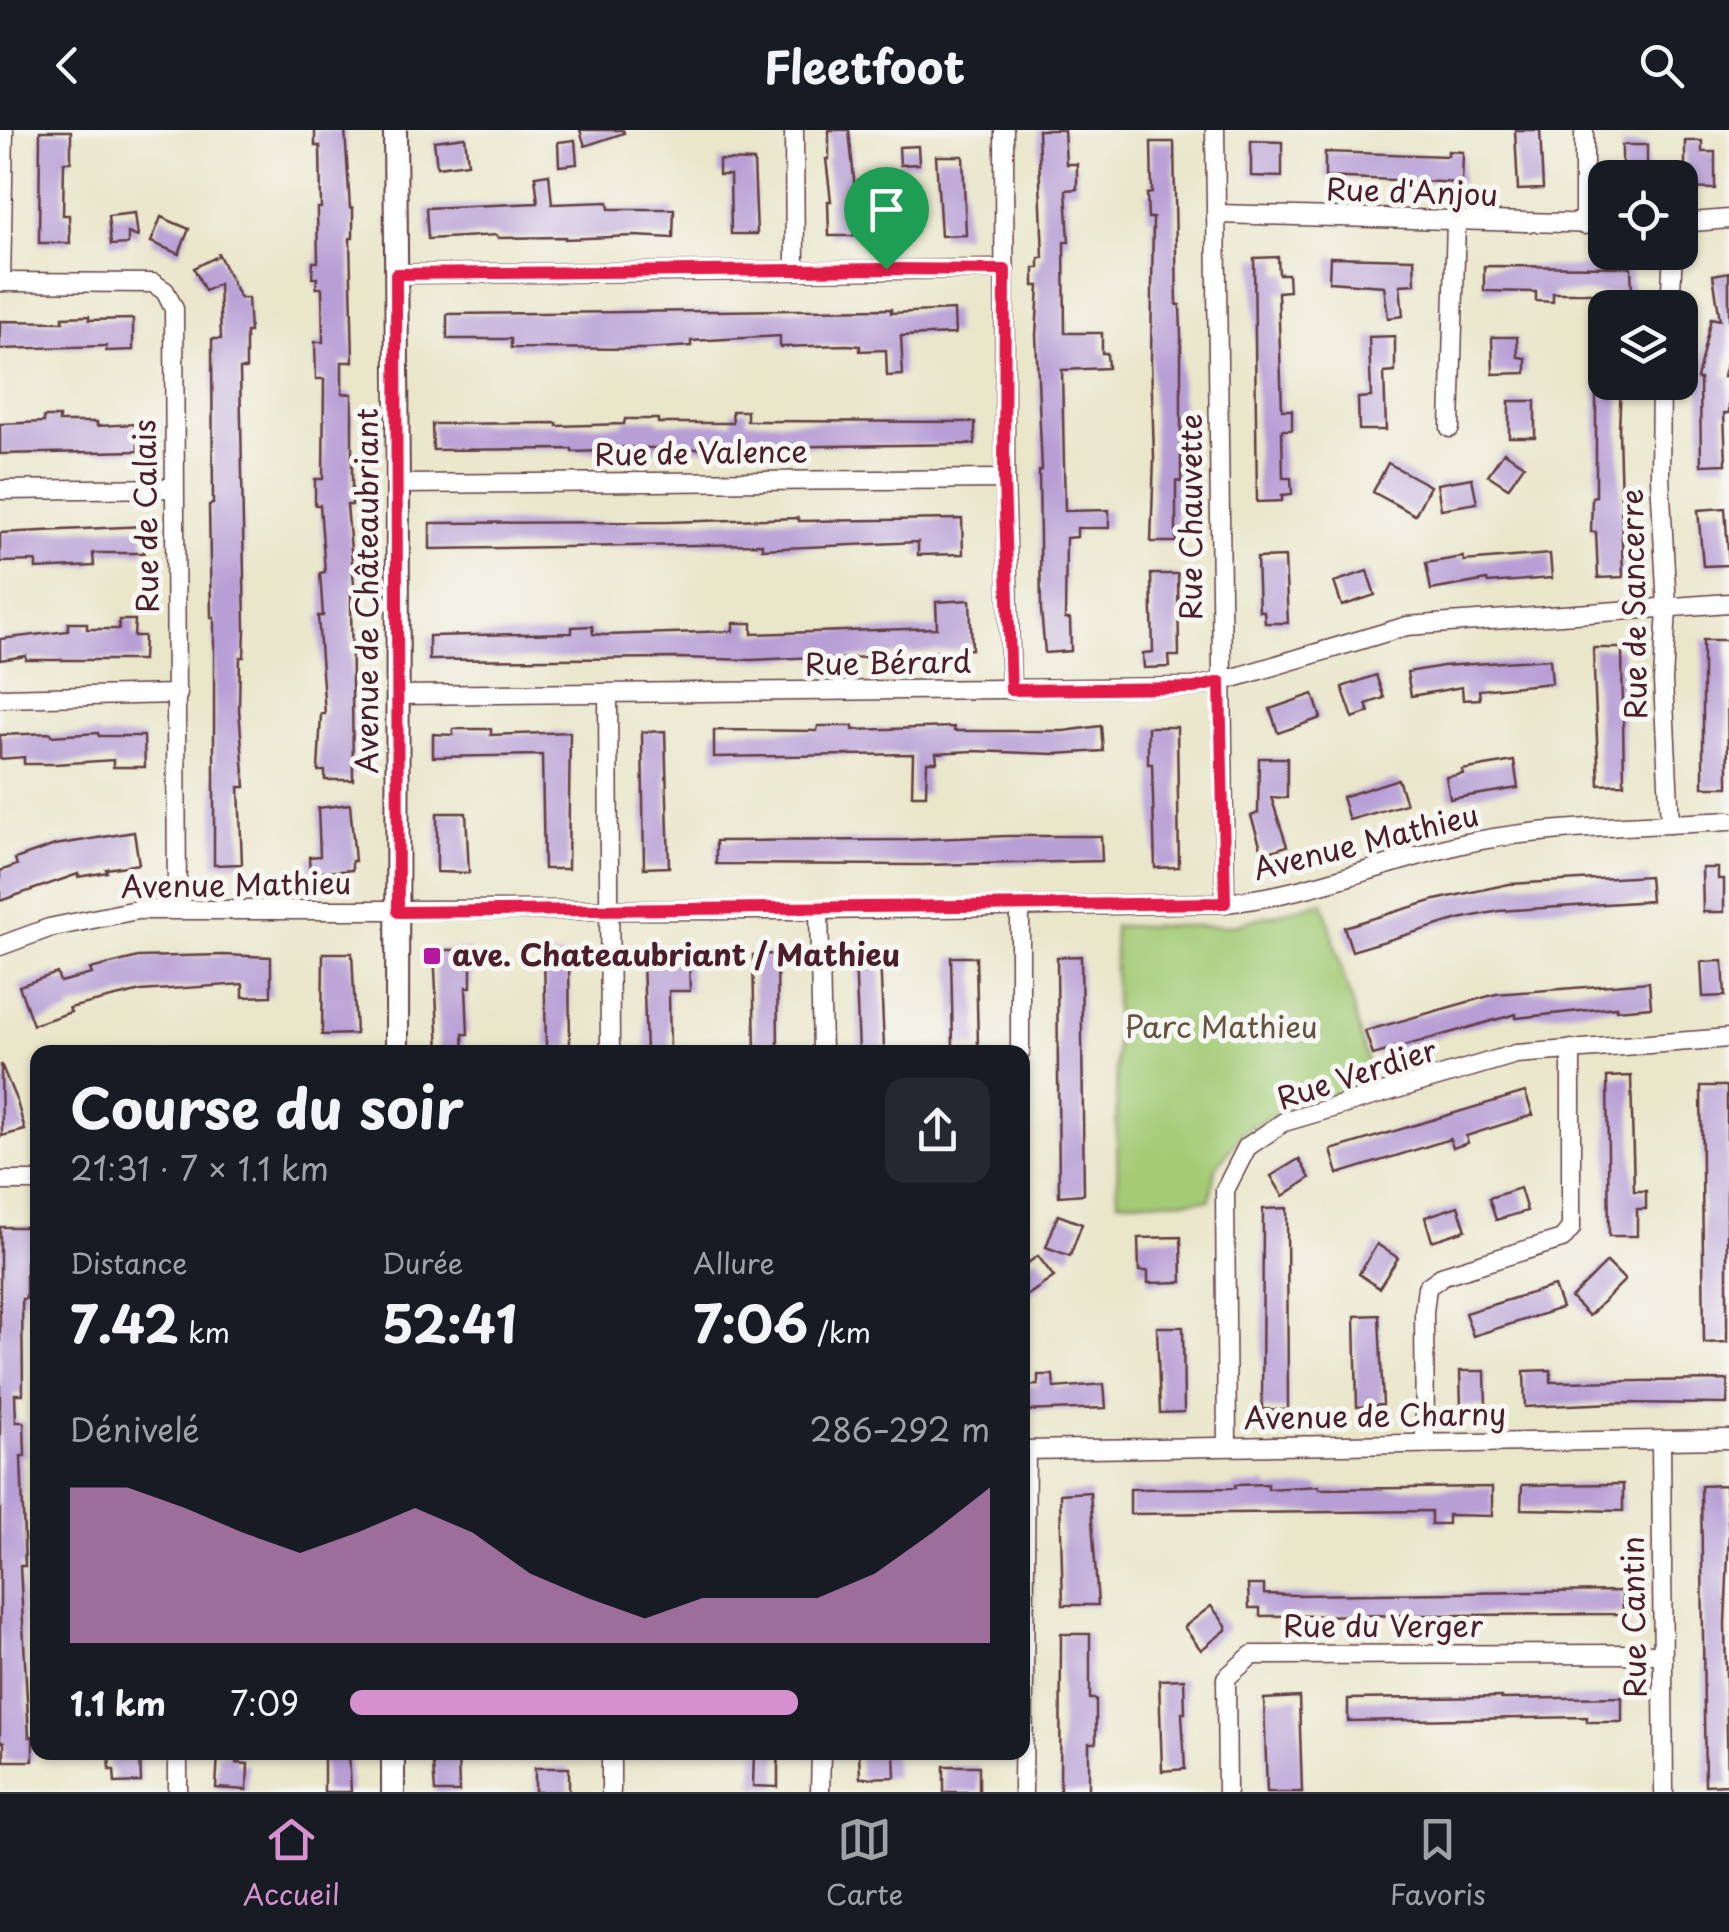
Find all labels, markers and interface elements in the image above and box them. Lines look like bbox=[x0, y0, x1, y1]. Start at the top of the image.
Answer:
text: Fleetfoot bbox=[764, 31, 965, 99]
icon: back bbox=[40, 38, 95, 93]
icon: search bbox=[1634, 38, 1689, 93]
map controls bbox=[1588, 160, 1698, 400]
button: locate bbox=[1588, 160, 1698, 270]
street label: Rue d'Anjou bbox=[1325, 165, 1499, 216]
pin bbox=[844, 167, 929, 270]
icon: arrive bbox=[859, 182, 914, 237]
button: layers bbox=[1588, 290, 1698, 400]
street label: Avenue de Châteaubriant bbox=[343, 408, 388, 774]
street label: Rue Chauvette bbox=[1167, 414, 1212, 620]
street label: Rue de Calais bbox=[120, 419, 169, 613]
street label: Rue de Valence bbox=[594, 427, 808, 476]
street label: Rue de Sancerre bbox=[1608, 488, 1657, 720]
street label: Rue Bérard bbox=[804, 638, 971, 685]
street label: Avenue Mathieu bbox=[1248, 791, 1483, 890]
street label: Avenue Mathieu bbox=[120, 859, 352, 908]
place label: ave. Chateaubriant / Mathieu bbox=[452, 931, 900, 976]
marker: ave. Chateaubriant / Mathieu bbox=[421, 945, 443, 967]
park label: Parc Mathieu bbox=[1124, 1003, 1318, 1048]
street label: Rue Verdier bbox=[1271, 1026, 1442, 1120]
text: Course du soir bbox=[70, 1065, 464, 1148]
button: share bbox=[885, 1078, 990, 1183]
text: 21:31 · 7 × 1.1 km bbox=[70, 1144, 329, 1192]
text: Distance bbox=[70, 1241, 188, 1284]
text: Durée bbox=[382, 1241, 464, 1284]
text: Allure bbox=[693, 1241, 775, 1284]
text: 7.42 bbox=[70, 1284, 179, 1360]
text: 52:41 bbox=[382, 1284, 517, 1360]
text: 7:06 bbox=[693, 1284, 808, 1360]
text: km bbox=[179, 1310, 230, 1353]
text: /km bbox=[808, 1310, 871, 1353]
street label: Avenue de Charny bbox=[1243, 1390, 1507, 1439]
text: Dénivelé bbox=[70, 1405, 200, 1453]
text: 286–292 m bbox=[810, 1405, 990, 1453]
street label: Rue Cantin bbox=[1609, 1536, 1656, 1698]
street label: Rue du Verger bbox=[1283, 1602, 1484, 1647]
text: 1.1 km bbox=[70, 1679, 166, 1727]
text: 7:09 bbox=[230, 1679, 299, 1727]
tab: Accueil bbox=[243, 1812, 340, 1915]
tab: Carte bbox=[826, 1812, 903, 1915]
tab: Favoris bbox=[1390, 1812, 1486, 1915]

